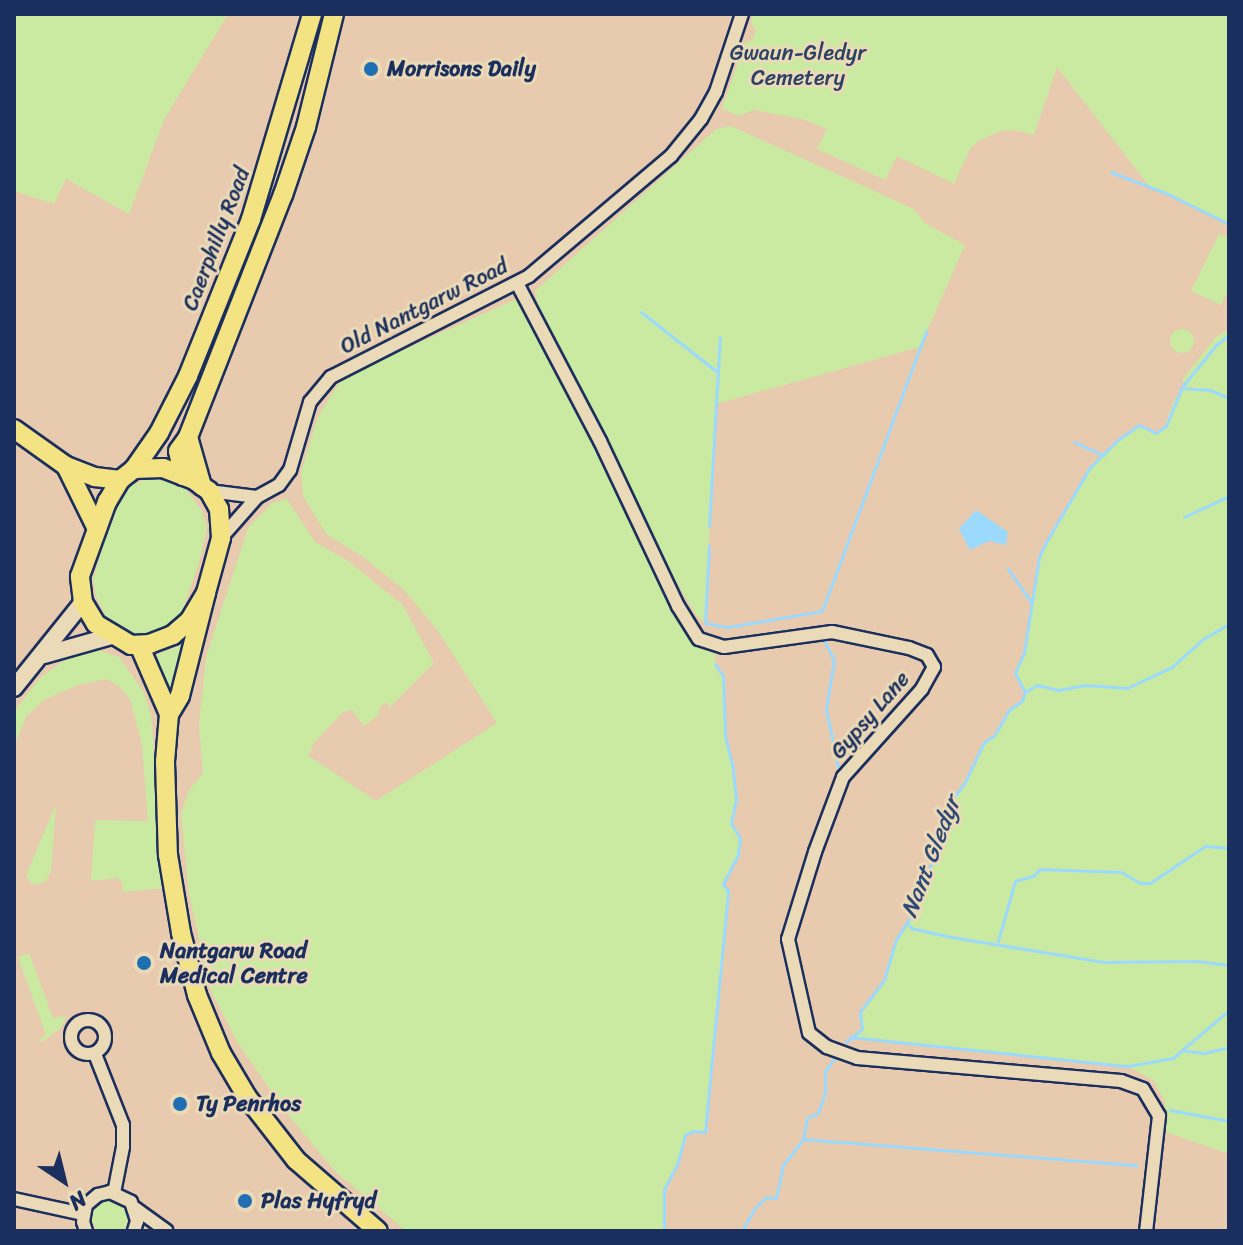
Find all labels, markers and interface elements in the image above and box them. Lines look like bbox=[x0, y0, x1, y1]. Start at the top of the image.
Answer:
park label: Gwaun-Gledyr Cemetery bbox=[730, 39, 866, 90]
place label: Morrisons Daily bbox=[387, 56, 536, 82]
marker: Morrisons Daily bbox=[362, 60, 380, 78]
street label: Caerphilly Road bbox=[177, 164, 255, 314]
street label: Old Nantgarw Road bbox=[336, 252, 512, 360]
street label: Gypsy Lane bbox=[825, 666, 915, 764]
water label: Nant Gledyr bbox=[895, 792, 967, 922]
place label: Nantgarw Road Medical Centre bbox=[160, 937, 308, 988]
marker: Nantgarw Road Medical Centre bbox=[135, 954, 153, 972]
place label: Ty Penrhos bbox=[196, 1091, 302, 1117]
marker: Ty Penrhos bbox=[171, 1095, 189, 1113]
north arrow bbox=[24, 1141, 104, 1221]
text: N bbox=[61, 1181, 95, 1221]
place label: Plas Hyfryd bbox=[261, 1188, 376, 1214]
marker: Plas Hyfryd bbox=[236, 1192, 254, 1210]

